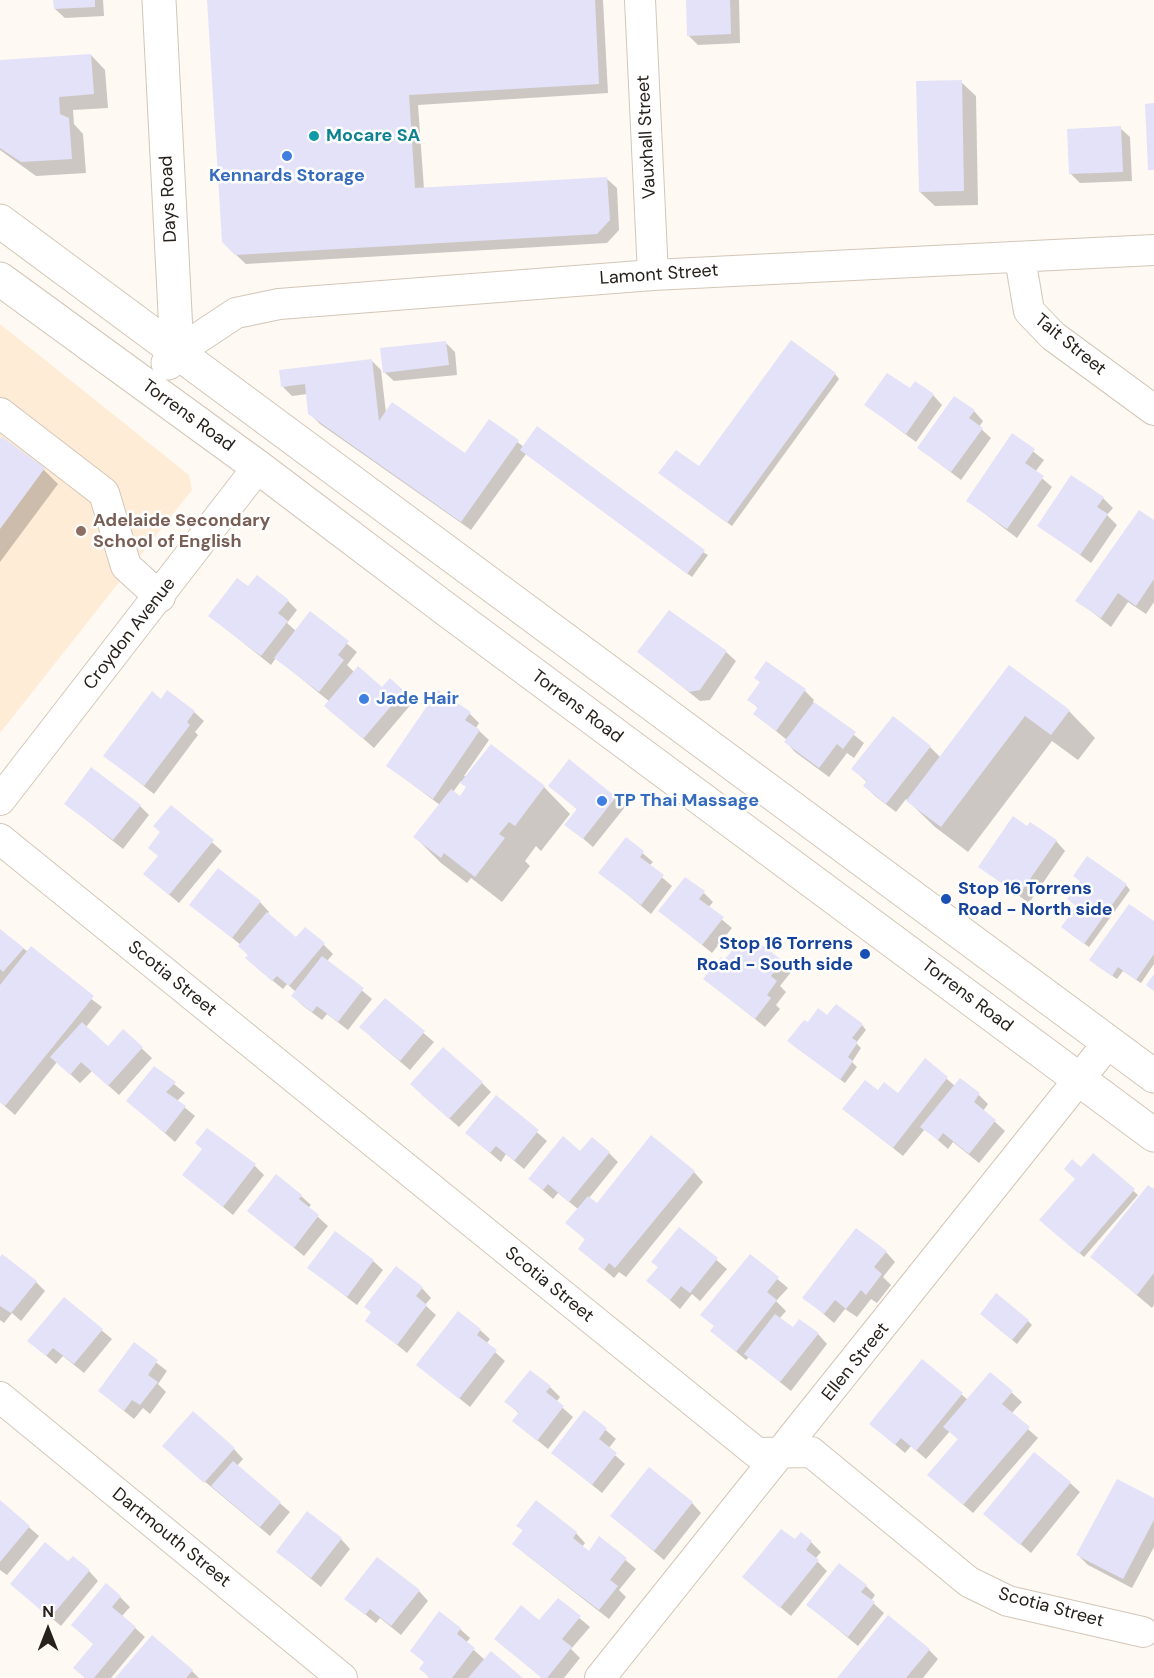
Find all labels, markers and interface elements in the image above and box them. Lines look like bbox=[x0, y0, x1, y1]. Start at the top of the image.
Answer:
street label: Vauxhall Street bbox=[633, 75, 661, 199]
place label: Mocare SA bbox=[326, 125, 420, 147]
marker: Mocare SA bbox=[307, 129, 321, 143]
marker: Kennards Storage bbox=[280, 149, 294, 163]
street label: Days Road bbox=[156, 155, 182, 243]
place label: Kennards Storage bbox=[209, 165, 365, 187]
street label: Lamont Street bbox=[599, 260, 719, 290]
street label: Tait Street bbox=[1030, 310, 1110, 380]
street label: Torrens Road bbox=[138, 375, 238, 457]
place label: Adelaide Secondary School of English bbox=[93, 510, 270, 552]
marker: Adelaide Secondary School of English bbox=[74, 524, 88, 538]
street label: Croydon Avenue bbox=[79, 574, 181, 694]
street label: Torrens Road bbox=[527, 666, 627, 748]
place label: Jade Hair bbox=[376, 688, 459, 710]
marker: Jade Hair bbox=[357, 692, 371, 706]
place label: TP Thai Massage bbox=[614, 790, 759, 812]
marker: TP Thai Massage bbox=[595, 794, 609, 808]
place label: Stop 16 Torrens Road - North side bbox=[958, 878, 1113, 920]
marker: Stop 16 Torrens Road - North side bbox=[939, 892, 953, 906]
place label: Stop 16 Torrens Road - South side bbox=[697, 933, 853, 976]
street label: Scotia Street bbox=[123, 937, 221, 1021]
marker: Stop 16 Torrens Road - South side bbox=[858, 947, 872, 961]
street label: Torrens Road bbox=[917, 955, 1017, 1037]
street label: Scotia Street bbox=[500, 1243, 598, 1327]
street label: Ellen Street bbox=[818, 1318, 894, 1406]
street label: Dartmouth Street bbox=[107, 1484, 235, 1592]
street label: Scotia Street bbox=[996, 1584, 1106, 1632]
north arrow bbox=[18, 1600, 78, 1660]
text: N bbox=[42, 1601, 54, 1622]

